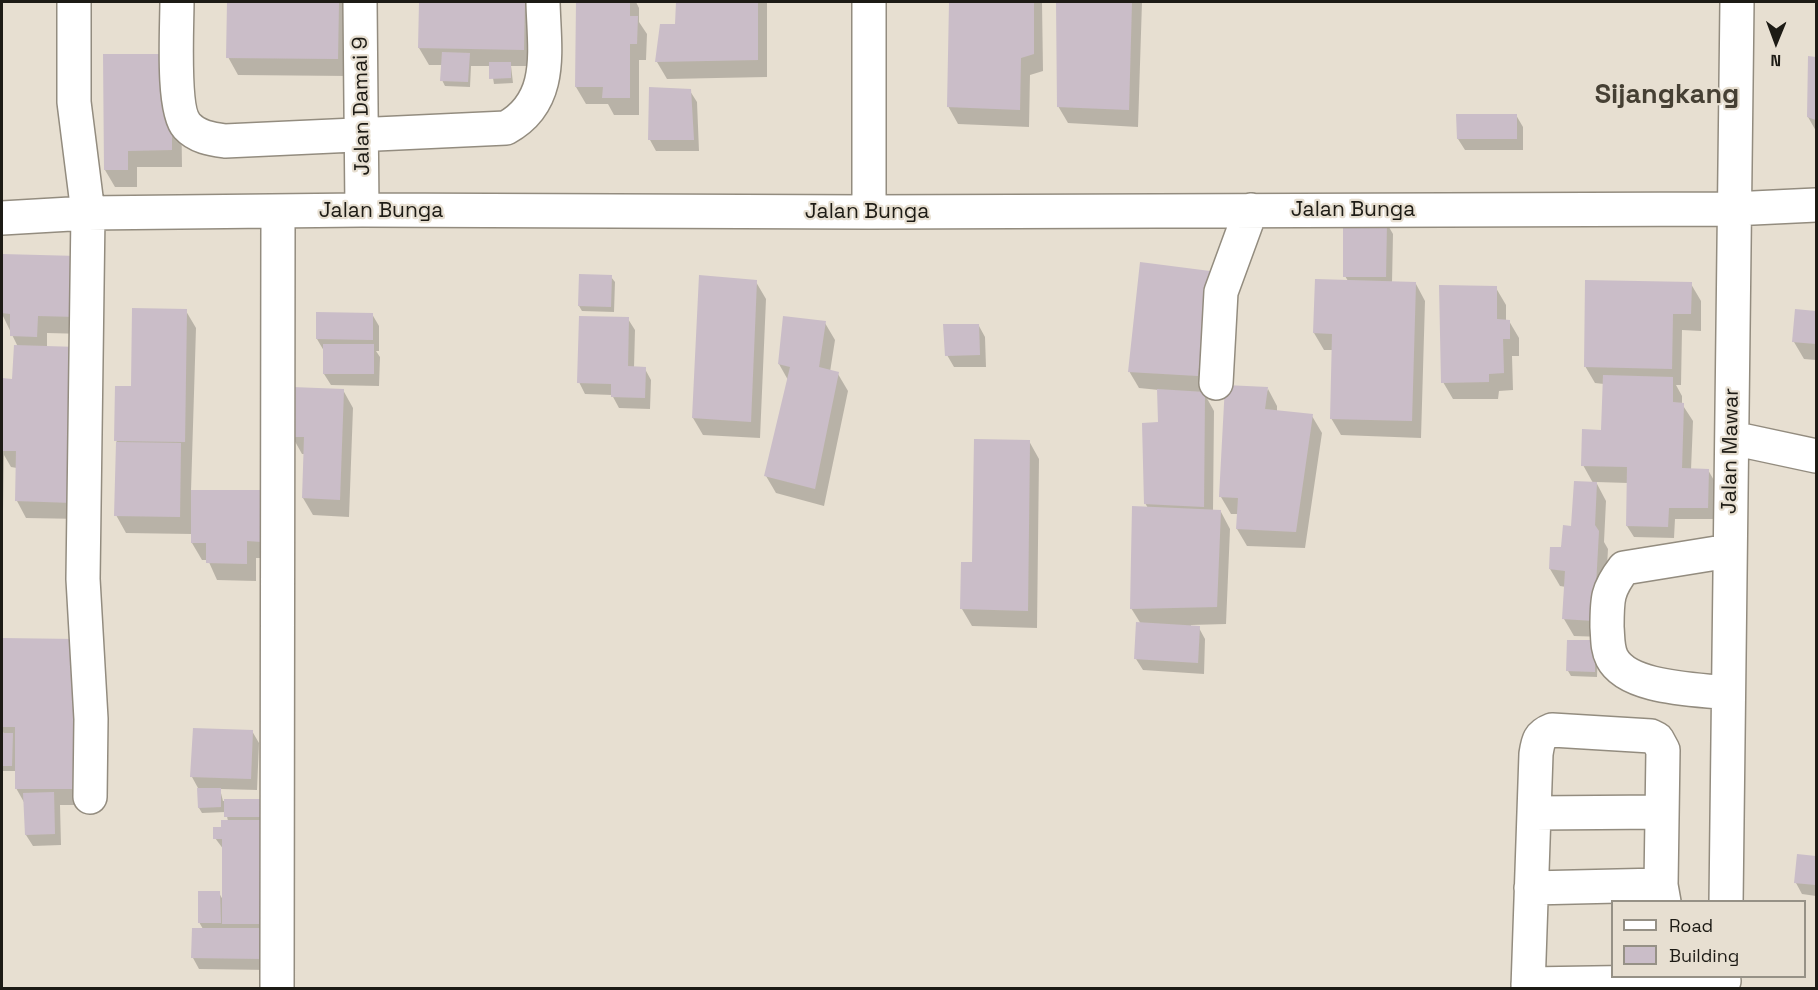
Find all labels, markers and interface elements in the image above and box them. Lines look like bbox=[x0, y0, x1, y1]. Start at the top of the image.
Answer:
north arrow bbox=[1746, 12, 1806, 72]
street label: Jalan Damai 9 bbox=[348, 36, 376, 176]
text: N bbox=[1770, 50, 1781, 71]
district label: Sijangkang bbox=[1595, 80, 1739, 112]
street label: Jalan Bunga bbox=[1291, 197, 1415, 223]
street label: Jalan Bunga bbox=[319, 198, 443, 224]
street label: Jalan Bunga bbox=[805, 199, 929, 225]
street label: Jalan Mawar bbox=[1717, 388, 1745, 514]
legend bbox=[1611, 900, 1806, 978]
text: Road bbox=[1669, 914, 1713, 937]
text: Building bbox=[1669, 944, 1739, 967]

